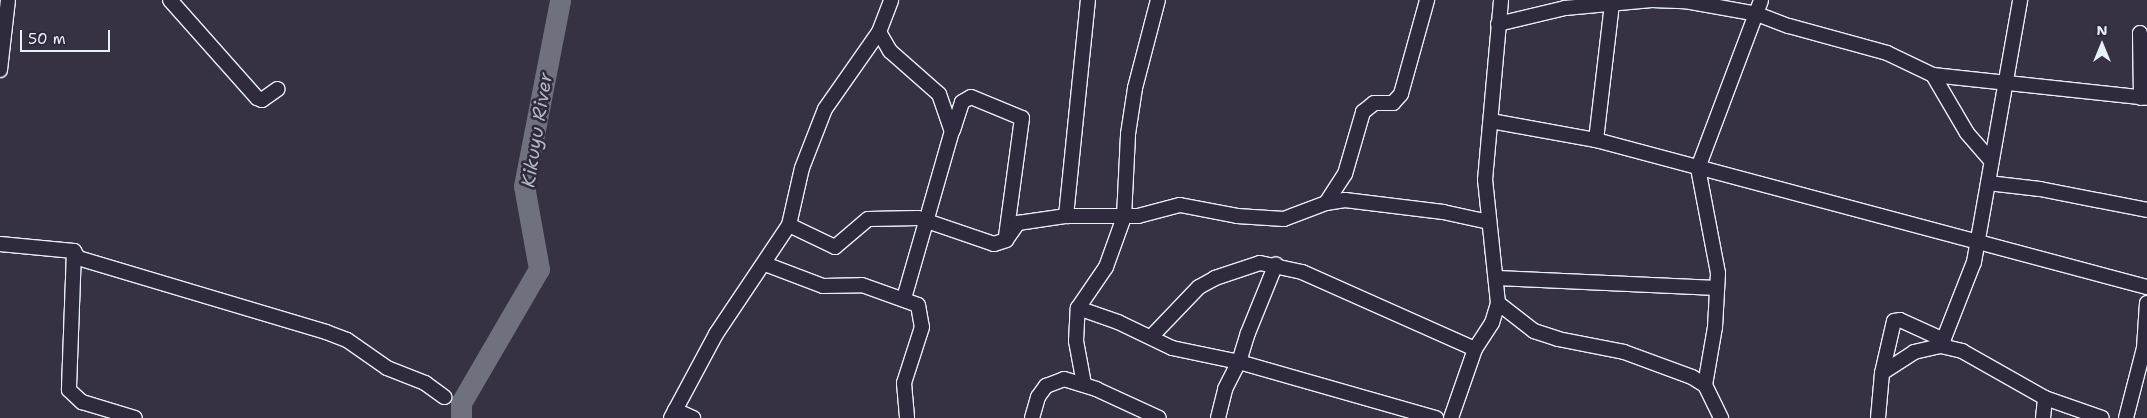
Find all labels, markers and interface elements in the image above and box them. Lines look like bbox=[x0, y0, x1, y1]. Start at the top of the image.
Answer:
scale bar bbox=[22, 20, 112, 52]
north arrow bbox=[2077, 20, 2127, 70]
text: N bbox=[2096, 21, 2108, 39]
text: 50 m bbox=[28, 29, 66, 49]
water label: Kikuyu River bbox=[517, 71, 557, 189]

